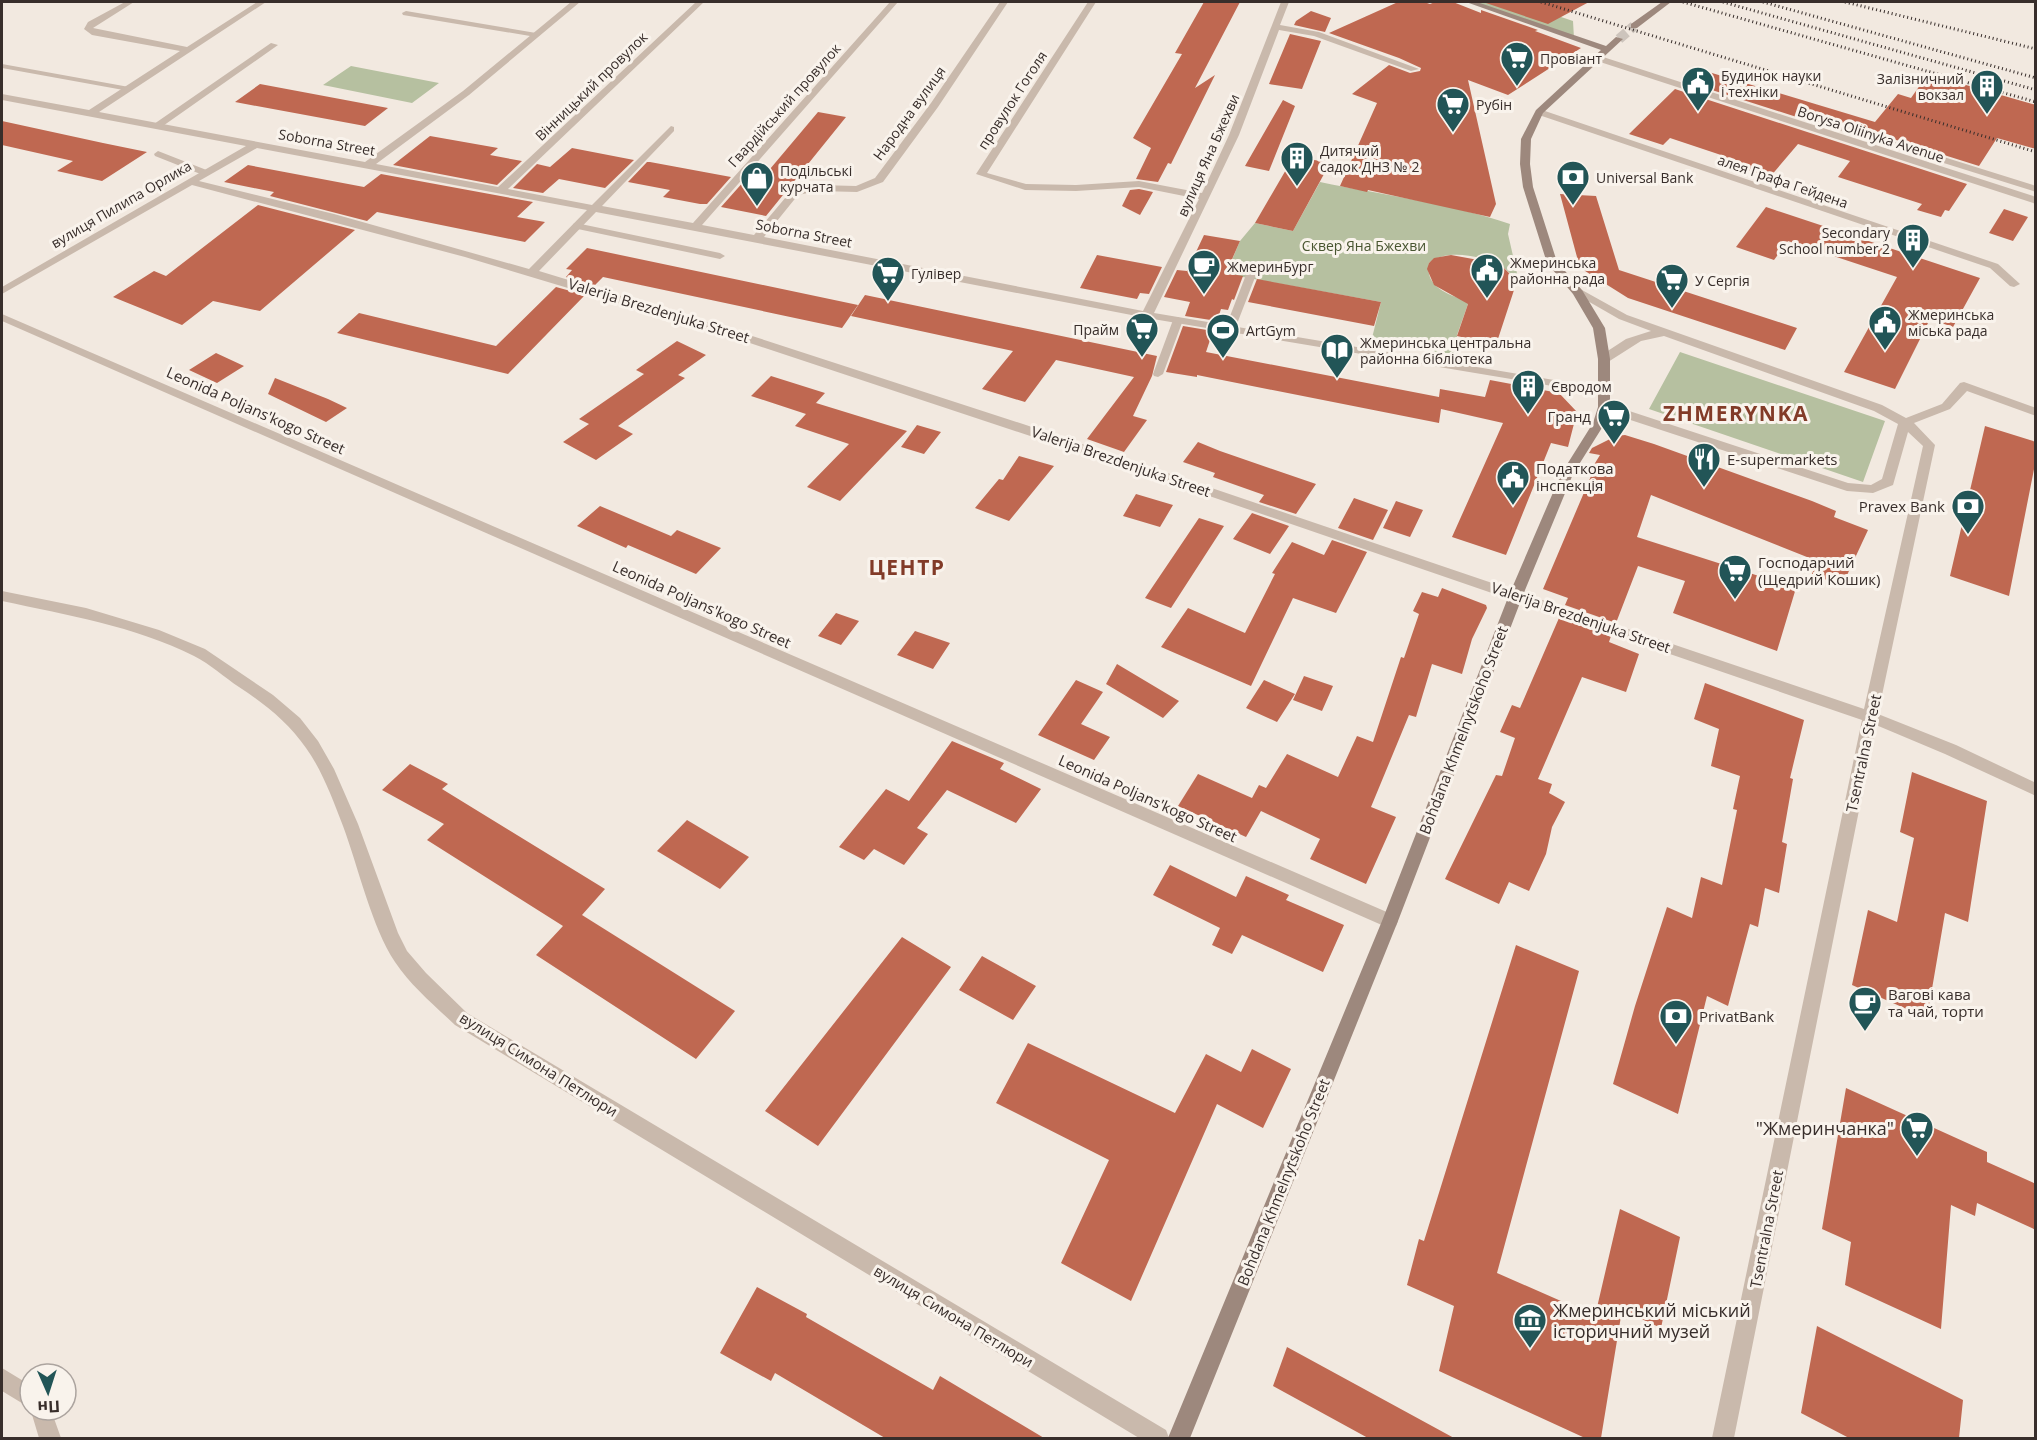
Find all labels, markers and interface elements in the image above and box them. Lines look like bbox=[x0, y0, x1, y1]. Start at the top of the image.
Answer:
street label: Вінницький провулок bbox=[531, 27, 652, 145]
street label: Гвардійський провулок bbox=[723, 39, 845, 171]
supermarket icon: Провіант bbox=[1499, 40, 1535, 87]
street label: провулок Гоголя bbox=[973, 47, 1051, 153]
place label: Провіант bbox=[1540, 49, 1602, 68]
street label: Народна вулиця bbox=[868, 62, 950, 164]
public building icon: Будинок науки і техніки bbox=[1680, 65, 1716, 112]
place label: Будинок науки і техніки bbox=[1721, 66, 1821, 101]
building icon: Залізничний вокзал bbox=[1969, 68, 2005, 115]
place label: Залізничний вокзал bbox=[1877, 69, 1964, 104]
supermarket icon: Рубін bbox=[1435, 86, 1471, 133]
street label: вулиця Яна Бжехви bbox=[1172, 91, 1244, 219]
place label: Рубін bbox=[1476, 95, 1512, 114]
street label: Borysa Oliinyka Avenue bbox=[1795, 101, 1947, 167]
street label: Soborna Street bbox=[277, 124, 377, 160]
building icon: Дитячий садок ДНЗ № 2 bbox=[1279, 140, 1315, 187]
place label: Дитячий садок ДНЗ № 2 bbox=[1320, 141, 1419, 176]
street label: алея Графа Гейдена bbox=[1715, 150, 1851, 212]
street label: вулиця Пилипа Орлика bbox=[47, 156, 195, 252]
bank icon: Universal Bank bbox=[1555, 159, 1591, 206]
shop icon: Подільські курчата bbox=[739, 160, 775, 207]
place label: Подільські курчата bbox=[780, 161, 852, 196]
place label: Universal Bank bbox=[1596, 168, 1694, 187]
street label: Soborna Street bbox=[754, 214, 854, 252]
building icon: Secondary School number 2 bbox=[1895, 222, 1931, 269]
place label: Secondary School number 2 bbox=[1779, 223, 1891, 258]
park label: Сквер Яна Бжехви bbox=[1302, 236, 1426, 255]
cafe icon: ЖмеринБург bbox=[1186, 248, 1222, 295]
public building icon: Жмеринська районна рада bbox=[1469, 252, 1505, 299]
place label: Жмеринська районна рада bbox=[1510, 253, 1605, 288]
supermarket icon: Гулівер bbox=[870, 255, 906, 302]
place label: ЖмеринБург bbox=[1227, 257, 1313, 276]
supermarket icon: У Сергія bbox=[1654, 262, 1690, 309]
place label: Гулівер bbox=[911, 264, 961, 283]
place label: У Сергія bbox=[1695, 271, 1750, 290]
street label: Valerija Brezdenjuka Street bbox=[566, 273, 752, 347]
public building icon: Жмеринська міська рада bbox=[1867, 304, 1903, 351]
place label: Жмеринська міська рада bbox=[1908, 305, 1994, 340]
supermarket icon: Прайм bbox=[1124, 311, 1160, 358]
sports icon: ArtGym bbox=[1205, 312, 1241, 359]
place label: Прайм bbox=[1073, 320, 1119, 339]
place label: ArtGym bbox=[1246, 321, 1296, 340]
library icon: Жмеринська центральна районна бібліотека bbox=[1319, 332, 1355, 379]
place label: Жмеринська центральна районна бібліотека bbox=[1360, 333, 1531, 368]
street label: Leonida Poljans'kogo Street bbox=[164, 362, 348, 458]
building icon: Євродом bbox=[1510, 368, 1546, 415]
place label: Євродом bbox=[1551, 377, 1612, 396]
supermarket icon: Гранд bbox=[1596, 398, 1632, 445]
district label: ZHMERYNKA bbox=[1663, 399, 1809, 427]
place label: Гранд bbox=[1548, 406, 1591, 426]
street label: Valerija Brezdenjuka Street bbox=[1029, 421, 1213, 501]
restaurant icon: E-supermarkets bbox=[1686, 441, 1722, 488]
place label: E-supermarkets bbox=[1727, 449, 1837, 469]
place label: Податкова інспекція bbox=[1536, 458, 1614, 495]
public building icon: Податкова інспекція bbox=[1495, 459, 1531, 506]
bank icon: Pravex Bank bbox=[1950, 488, 1986, 535]
place label: Pravex Bank bbox=[1859, 496, 1945, 516]
place label: Господарчий (Щедрий Кошик) bbox=[1758, 552, 1880, 589]
district label: ЦЕНТР bbox=[868, 553, 946, 581]
supermarket icon: Господарчий (Щедрий Кошик) bbox=[1717, 553, 1753, 600]
street label: Leonida Poljans'kogo Street bbox=[610, 556, 794, 652]
street label: Valerija Brezdenjuka Street bbox=[1489, 577, 1673, 657]
street label: Bohdana Khmelnytskoho Street bbox=[1414, 623, 1512, 837]
street label: Tsentralna Street bbox=[1841, 692, 1885, 814]
street label: Leonida Poljans'kogo Street bbox=[1056, 750, 1240, 846]
place label: Вагові кава та чай, торти bbox=[1888, 984, 1984, 1021]
cafe icon: Вагові кава та чай, торти bbox=[1847, 985, 1883, 1032]
bank icon: PrivatBank bbox=[1658, 998, 1694, 1045]
place label: PrivatBank bbox=[1699, 1006, 1774, 1026]
street label: вулиця Симона Петлюри bbox=[456, 1007, 622, 1121]
street label: Bohdana Khmelnytskoho Street bbox=[1232, 1076, 1334, 1288]
supermarket icon: "Жмеринчанка" bbox=[1899, 1110, 1935, 1157]
place label: "Жмеринчанка" bbox=[1756, 1116, 1894, 1140]
street label: Tsentralna Street bbox=[1745, 1168, 1787, 1290]
street label: вулиця Симона Петлюри bbox=[871, 1260, 1037, 1372]
place label: Жмеринський міський історичний музей bbox=[1553, 1298, 1751, 1343]
museum icon: Жмеринський міський історичний музей bbox=[1512, 1302, 1548, 1349]
north arrow bbox=[18, 1362, 78, 1422]
text: Пн bbox=[37, 1395, 61, 1419]

